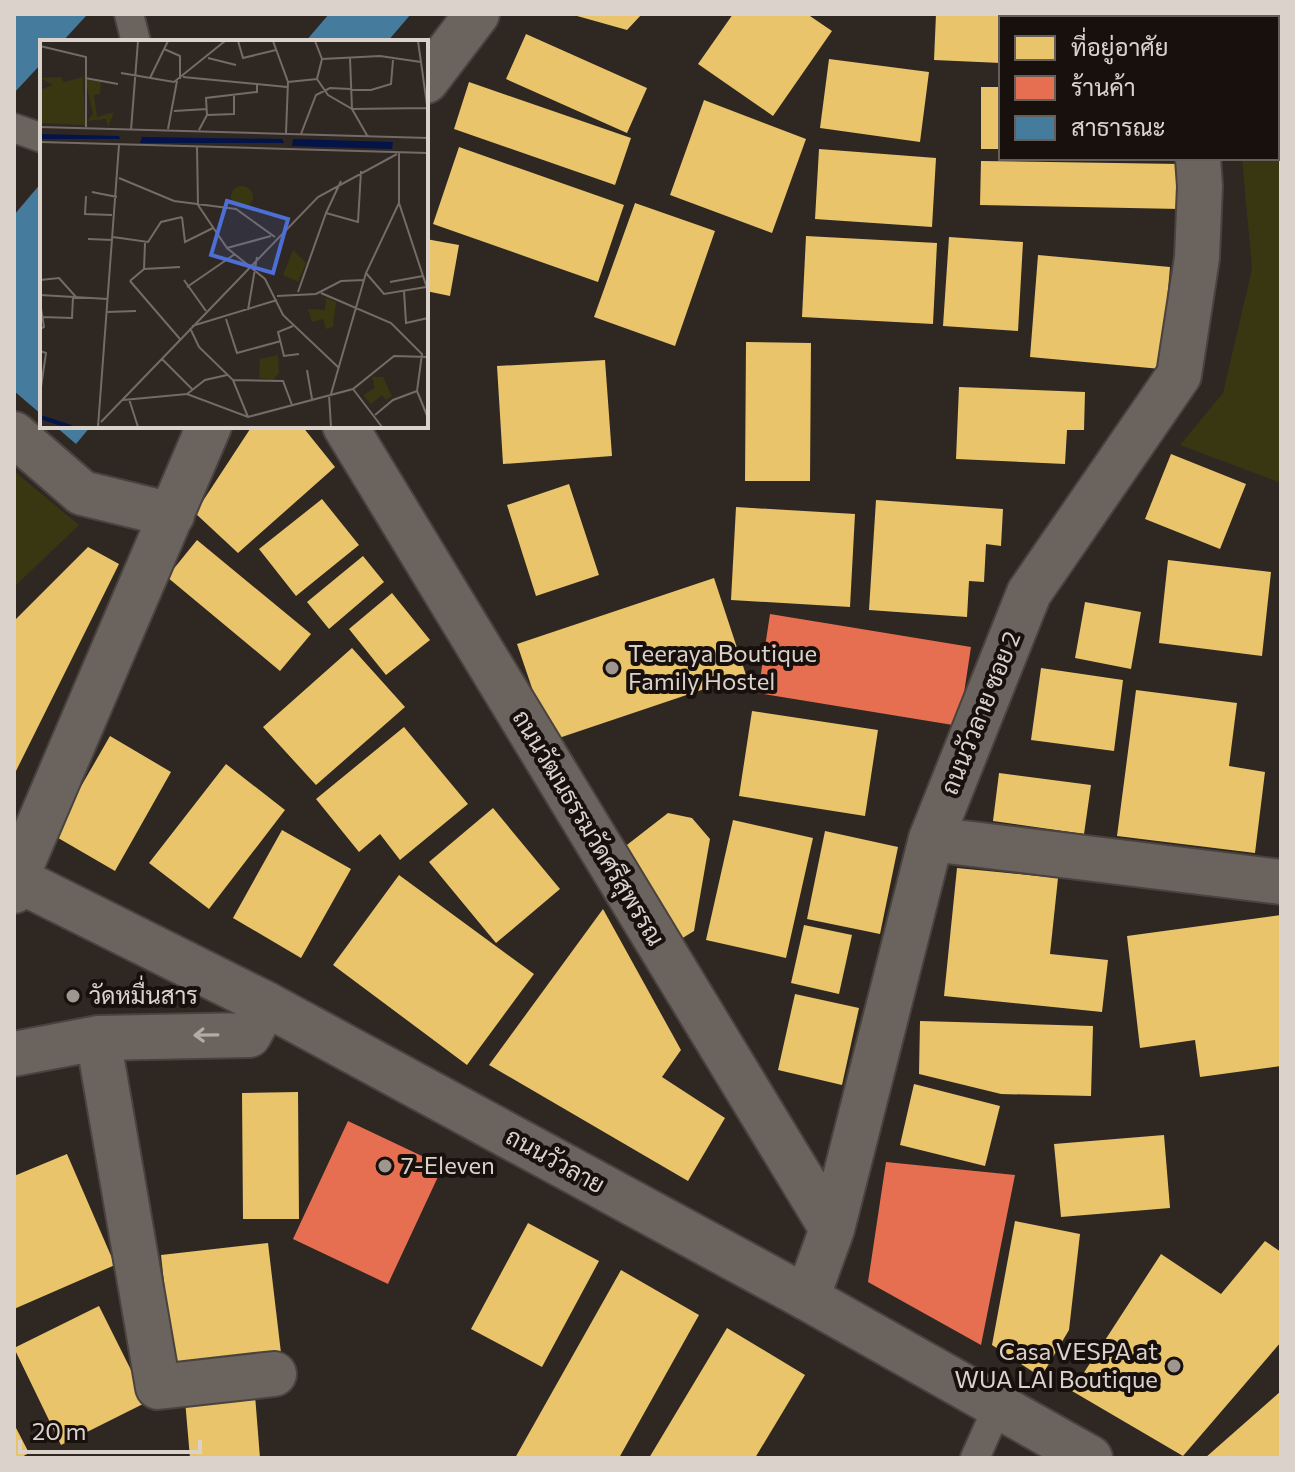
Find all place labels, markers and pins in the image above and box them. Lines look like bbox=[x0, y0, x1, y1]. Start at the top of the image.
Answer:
place label: Teeraya Boutique Family Hostel bbox=[628, 638, 817, 695]
marker: Teeraya Boutique Family Hostel bbox=[603, 659, 621, 677]
place label: วัดหมื่นสาร bbox=[89, 975, 198, 1009]
marker: วัดหมื่นสาร bbox=[64, 987, 82, 1005]
place label: 7-Eleven bbox=[401, 1150, 495, 1179]
marker: 7-Eleven bbox=[376, 1157, 394, 1175]
place label: Casa VESPA at WUA LAI Boutique bbox=[955, 1336, 1158, 1393]
marker: Casa VESPA at WUA LAI Boutique bbox=[1165, 1357, 1183, 1375]

